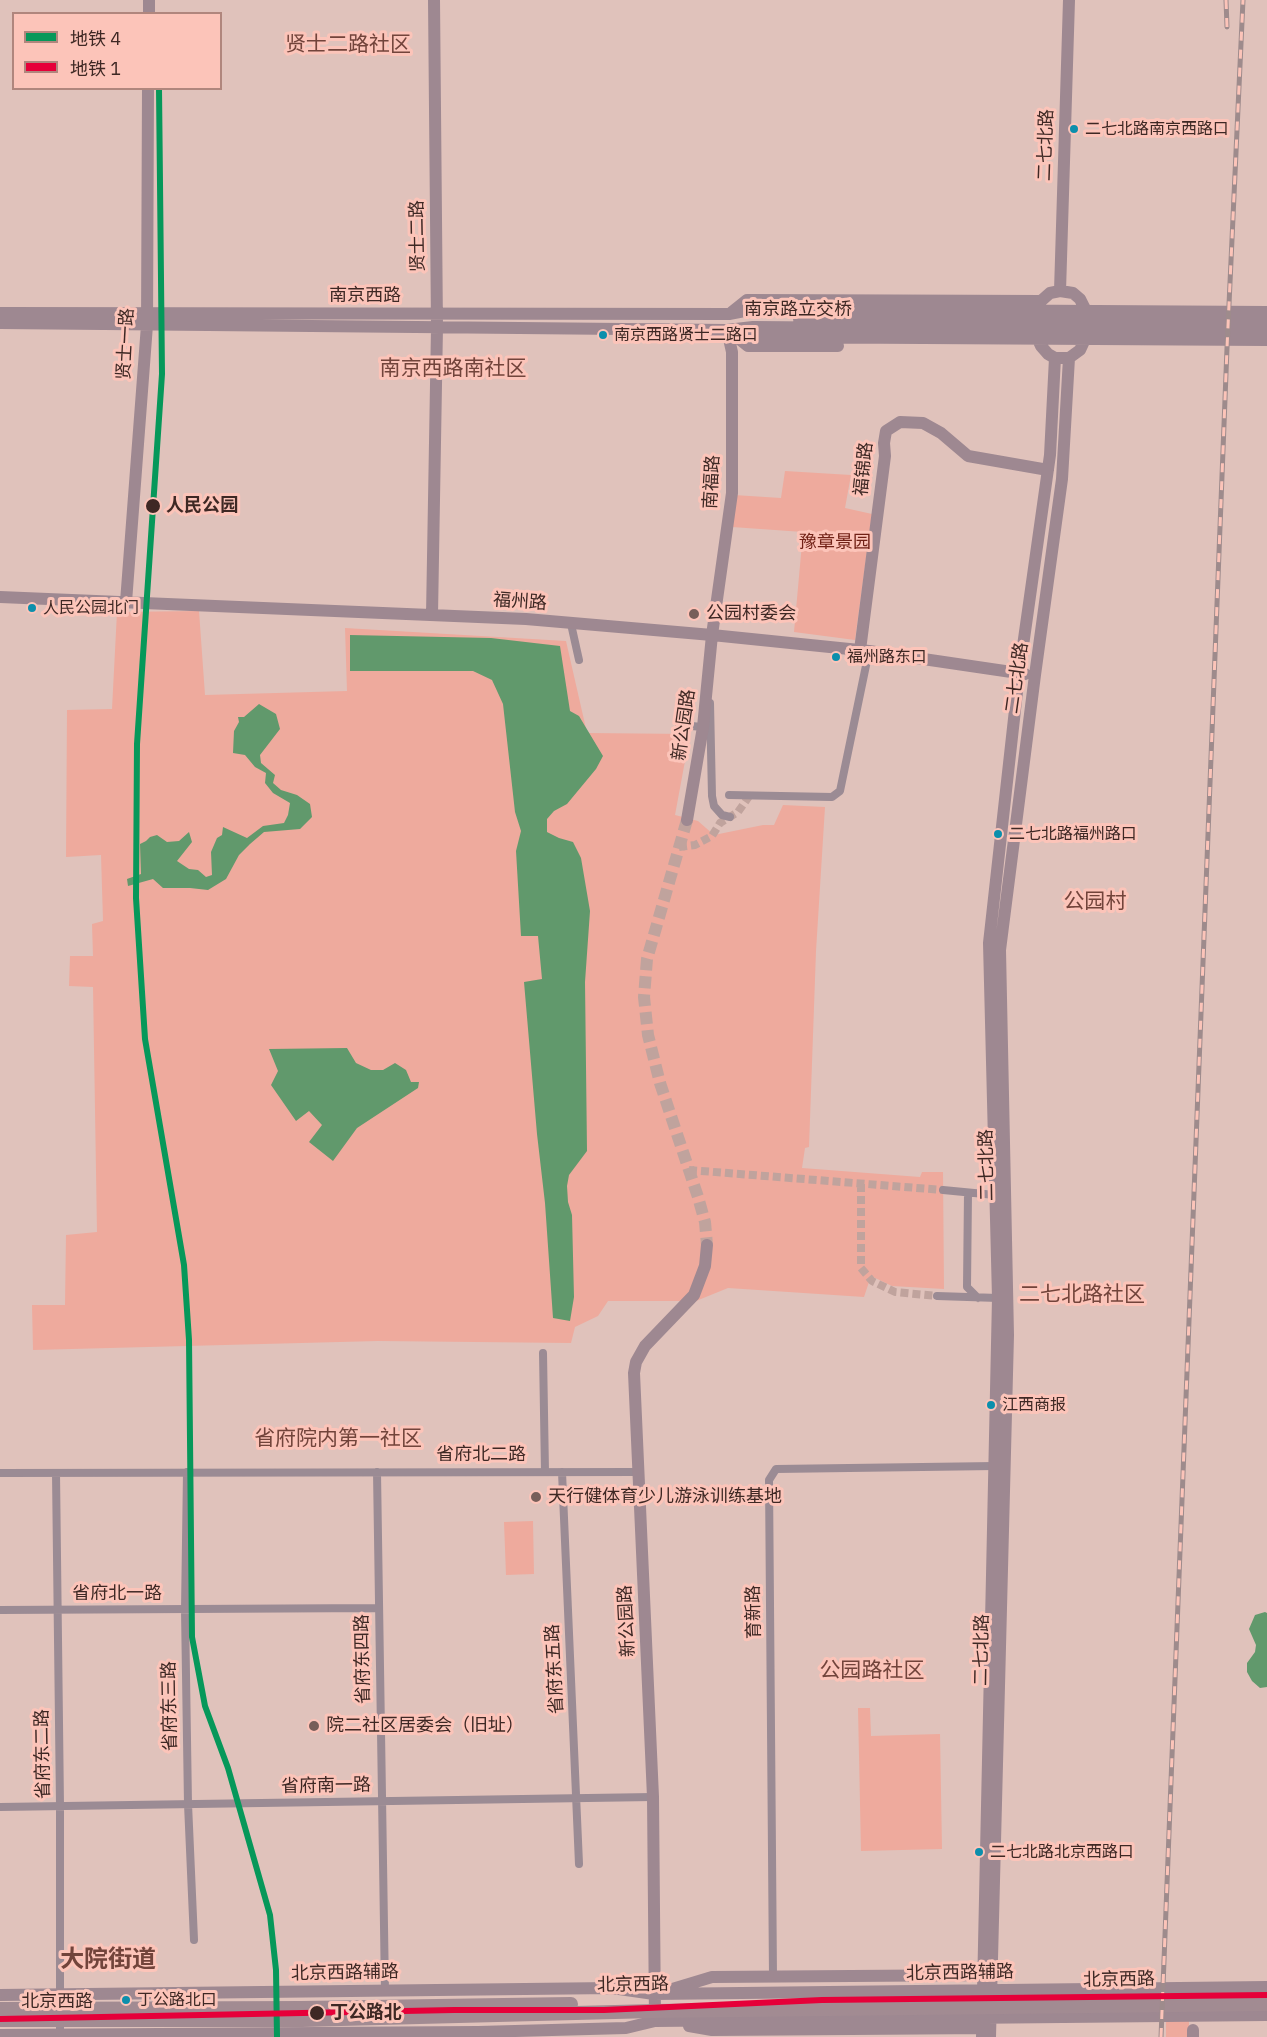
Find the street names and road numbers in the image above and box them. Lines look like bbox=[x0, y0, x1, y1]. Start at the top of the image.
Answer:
street label: 二七北路 bbox=[1034, 109, 1058, 181]
street label: 贤士二路 bbox=[407, 200, 429, 272]
street label: 南京西路 bbox=[329, 285, 401, 307]
street label: 南京路立交桥 bbox=[744, 299, 852, 321]
street label: 贤士一路 bbox=[113, 307, 139, 381]
street label: 福锦路 bbox=[850, 441, 878, 497]
street label: 南福路 bbox=[700, 454, 724, 510]
street label: 福州路 bbox=[492, 589, 548, 615]
street label: 二七北路 bbox=[1001, 641, 1033, 715]
street label: 新公园路 bbox=[668, 688, 700, 762]
street label: 二七北路 bbox=[976, 1129, 998, 1201]
street label: 省府北二路 bbox=[436, 1444, 526, 1466]
street label: 省府北一路 bbox=[72, 1583, 162, 1605]
street label: 新公园路 bbox=[614, 1584, 640, 1658]
street label: 育新路 bbox=[743, 1585, 765, 1639]
street label: 省府东四路 bbox=[351, 1614, 375, 1704]
street label: 二七北路 bbox=[971, 1614, 993, 1686]
street label: 省府东五路 bbox=[542, 1623, 568, 1715]
street label: 省府东三路 bbox=[158, 1661, 182, 1751]
street label: 省府东二路 bbox=[31, 1709, 55, 1799]
street label: 省府南一路 bbox=[281, 1774, 371, 1798]
street label: 北京西路辅路 bbox=[291, 1961, 399, 1985]
street label: 北京西路辅路 bbox=[906, 1961, 1014, 1985]
street label: 北京西路 bbox=[1083, 1969, 1155, 1991]
street label: 北京西路 bbox=[597, 1974, 669, 1996]
street label: 北京西路 bbox=[21, 1991, 93, 2013]

